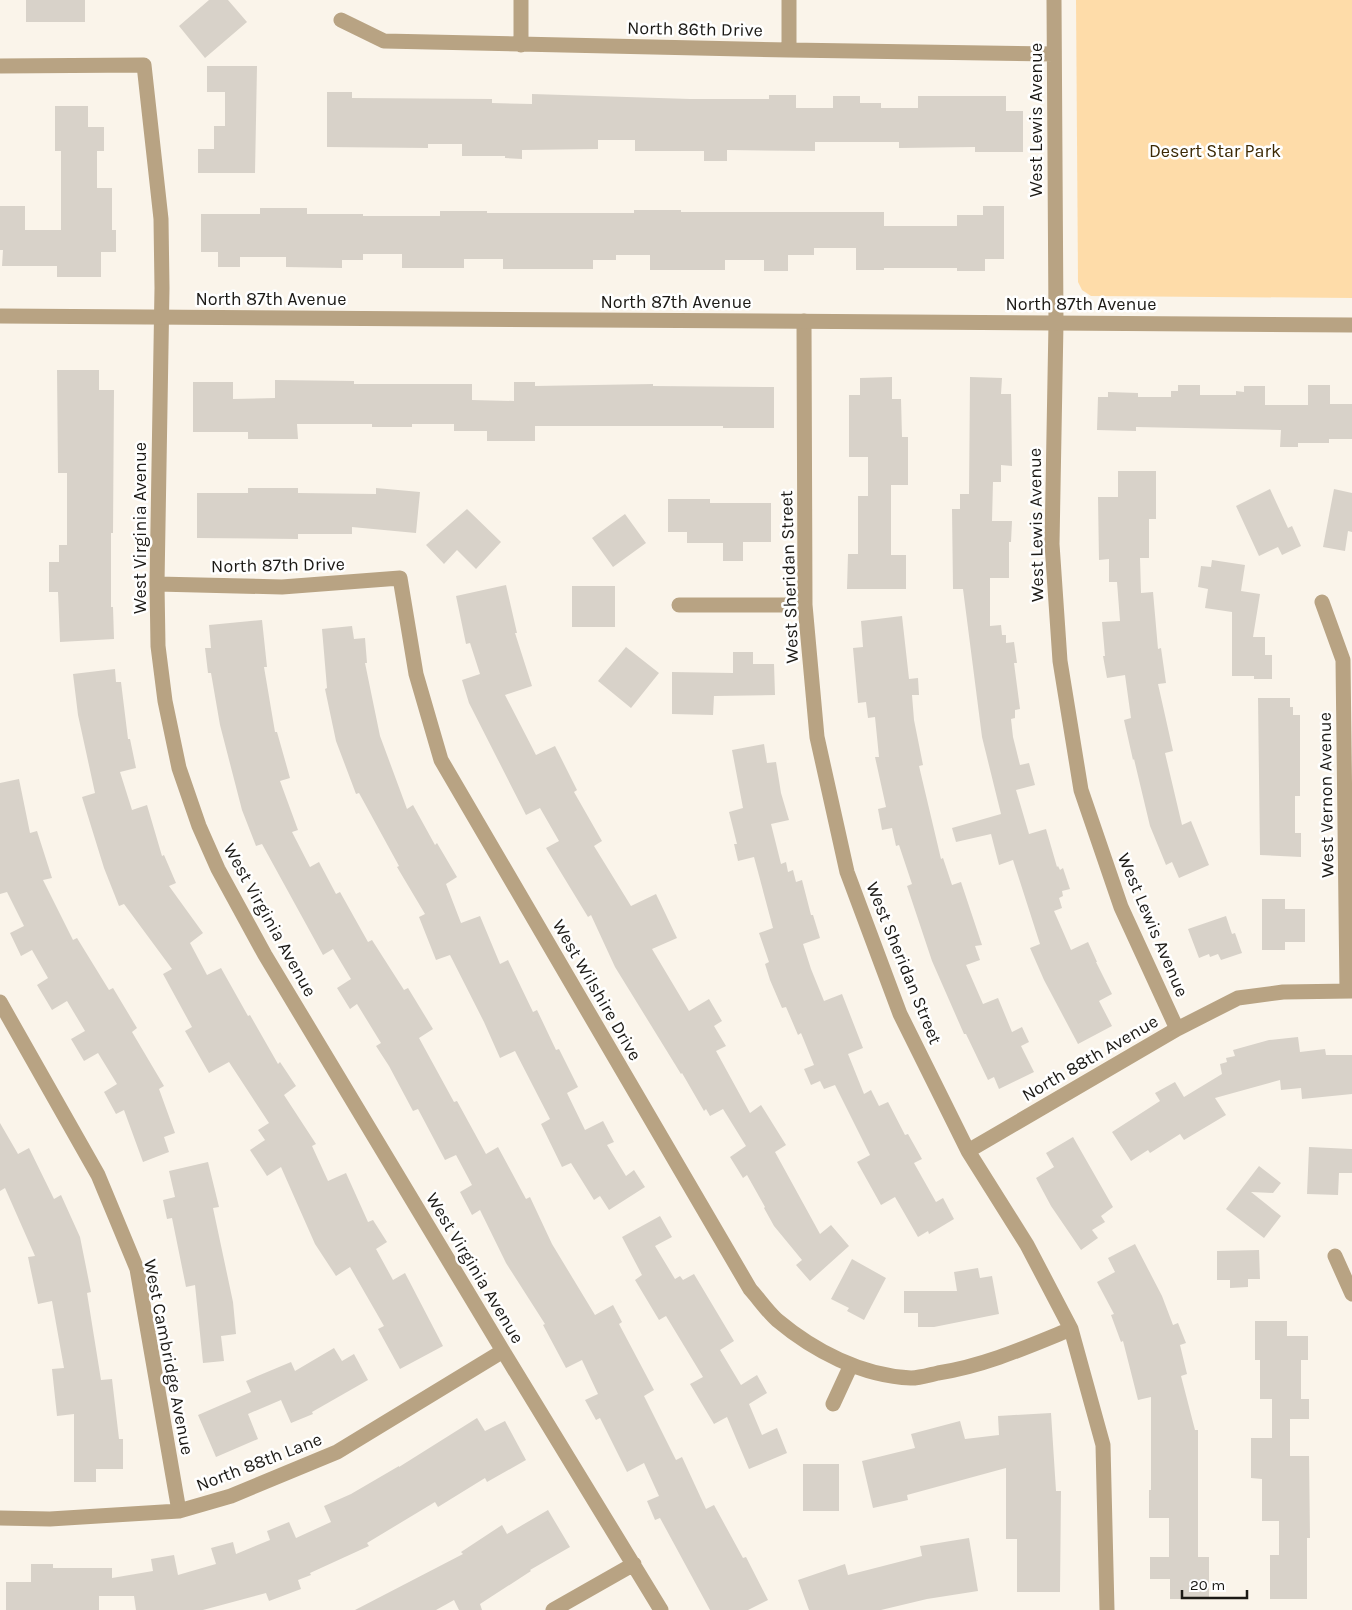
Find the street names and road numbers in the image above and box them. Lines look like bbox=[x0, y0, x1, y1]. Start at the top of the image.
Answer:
street label: North 86th Drive bbox=[627, 17, 763, 41]
street label: West Lewis Avenue bbox=[1025, 43, 1047, 197]
street label: North 87th Avenue bbox=[195, 288, 347, 310]
street label: North 87th Avenue bbox=[600, 291, 752, 313]
street label: North 87th Avenue bbox=[1005, 293, 1157, 315]
street label: West Virginia Avenue bbox=[129, 442, 151, 614]
street label: West Lewis Avenue bbox=[1024, 448, 1048, 602]
street label: West Sheridan Street bbox=[775, 490, 803, 664]
street label: North 87th Drive bbox=[211, 553, 345, 577]
street label: West Vernon Avenue bbox=[1314, 712, 1338, 878]
street label: West Virginia Avenue bbox=[219, 839, 321, 1001]
street label: West Lewis Avenue bbox=[1113, 850, 1193, 1000]
street label: West Sheridan Street bbox=[861, 879, 947, 1048]
street label: West Wilshire Drive bbox=[548, 915, 646, 1065]
street label: North 88th Avenue bbox=[1018, 1010, 1162, 1106]
street label: West Virginia Avenue bbox=[421, 1189, 529, 1347]
street label: West Cambridge Avenue bbox=[139, 1257, 199, 1457]
street label: North 88th Lane bbox=[193, 1428, 325, 1496]

